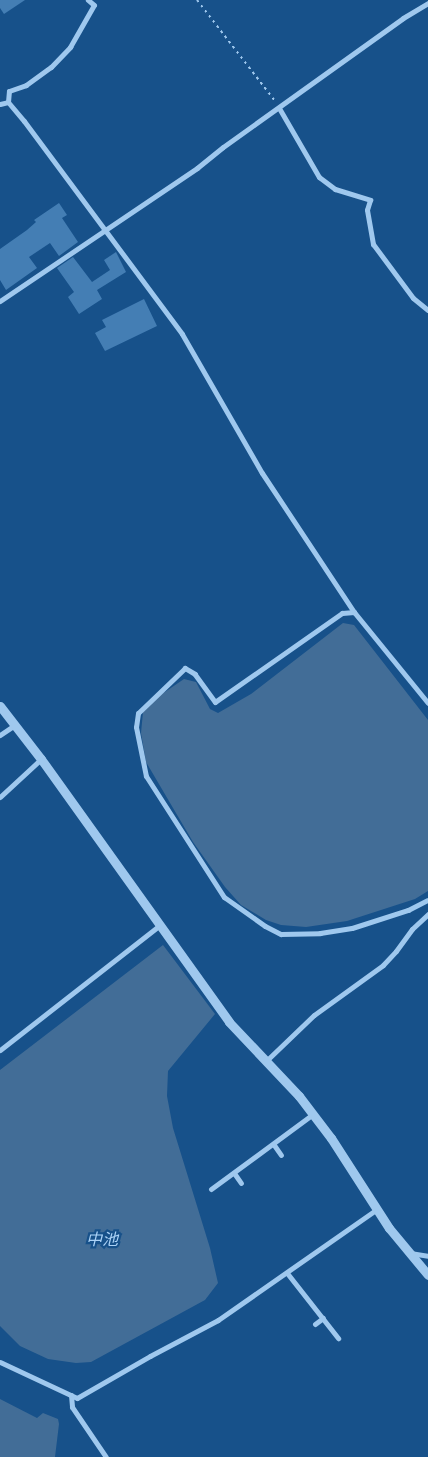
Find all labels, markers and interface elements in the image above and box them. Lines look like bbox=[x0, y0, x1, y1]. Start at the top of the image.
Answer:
water label: 中池 bbox=[86, 1230, 118, 1250]

